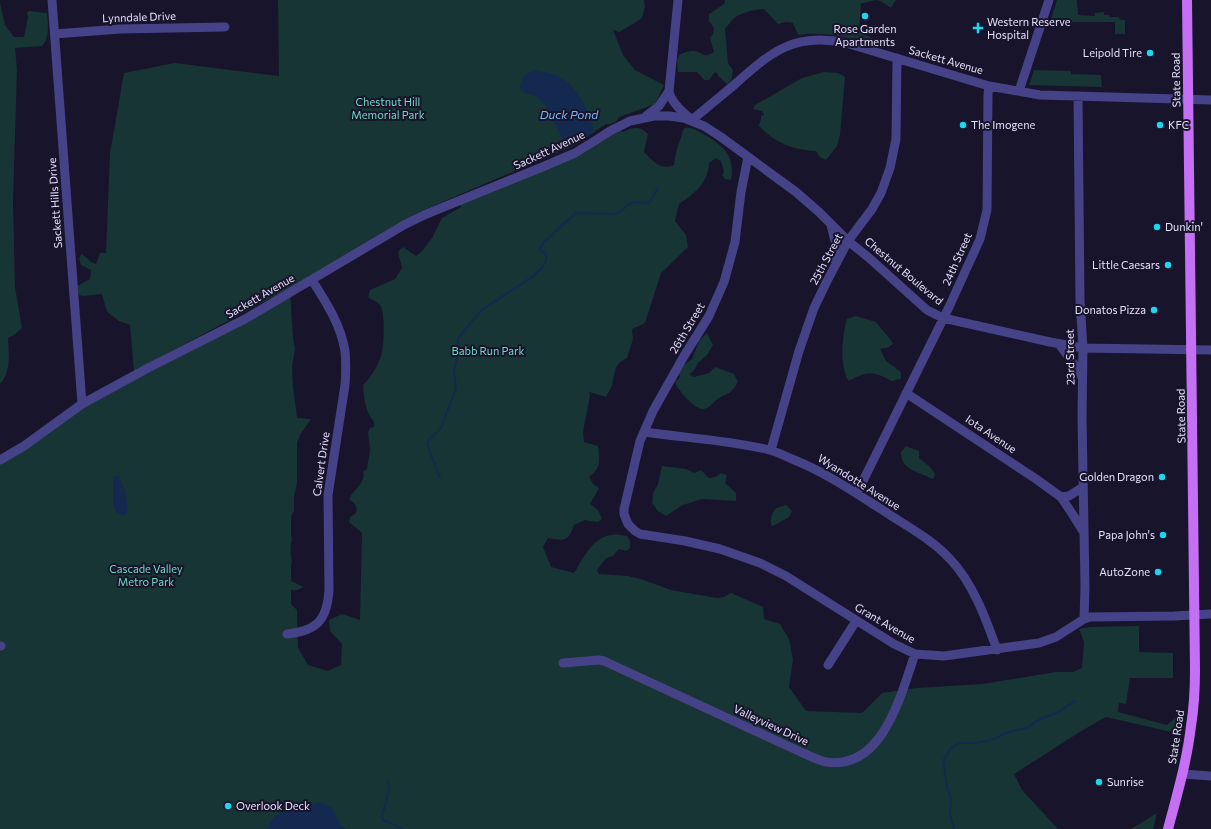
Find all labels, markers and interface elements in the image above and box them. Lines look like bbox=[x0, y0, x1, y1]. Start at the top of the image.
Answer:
street label: Lynndale Drive bbox=[102, 9, 176, 24]
marker: Rose Garden Apartments bbox=[860, 11, 870, 21]
place label: Western Reserve Hospital bbox=[987, 15, 1071, 41]
place label: Rose Garden Apartments bbox=[834, 22, 896, 48]
marker: Western Reserve Hospital bbox=[972, 22, 984, 34]
street label: Sackett Avenue bbox=[907, 43, 985, 76]
place label: Leipold Tire bbox=[1083, 46, 1142, 59]
marker: Leipold Tire bbox=[1145, 48, 1155, 58]
street label: State Road bbox=[1169, 53, 1182, 107]
park label: Chestnut Hill Memorial Park bbox=[351, 95, 425, 121]
water label: Duck Pond bbox=[540, 107, 599, 121]
place label: The Imogene bbox=[971, 118, 1035, 131]
place label: KFC bbox=[1168, 118, 1189, 131]
marker: The Imogene bbox=[958, 120, 968, 130]
marker: KFC bbox=[1155, 120, 1165, 130]
street label: Sackett Avenue bbox=[511, 127, 587, 172]
street label: Sackett Hills Drive bbox=[45, 157, 64, 249]
place label: Dunkin' bbox=[1165, 220, 1203, 233]
marker: Dunkin' bbox=[1152, 222, 1162, 232]
street label: 25th Street bbox=[807, 230, 845, 287]
street label: 24th Street bbox=[939, 230, 974, 287]
street label: Chestnut Boulevard bbox=[862, 234, 946, 307]
place label: Little Caesars bbox=[1092, 258, 1160, 271]
marker: Little Caesars bbox=[1163, 260, 1173, 270]
street label: Sackett Avenue bbox=[223, 271, 296, 320]
street label: 26th Street bbox=[666, 300, 707, 355]
place label: Donatos Pizza bbox=[1075, 303, 1146, 316]
marker: Donatos Pizza bbox=[1149, 305, 1159, 315]
street label: 23rd Street bbox=[1063, 328, 1076, 385]
park label: Babb Run Park bbox=[452, 344, 524, 357]
street label: State Road bbox=[1174, 389, 1187, 443]
street label: Iota Avenue bbox=[963, 412, 1019, 455]
street label: Calvert Drive bbox=[310, 431, 331, 497]
street label: Wyandotte Avenue bbox=[816, 451, 903, 512]
place label: Golden Dragon bbox=[1079, 470, 1154, 483]
marker: Golden Dragon bbox=[1157, 472, 1167, 482]
place label: Papa John's bbox=[1098, 528, 1155, 542]
marker: Papa John's bbox=[1158, 530, 1168, 540]
park label: Cascade Valley Metro Park bbox=[109, 562, 183, 588]
place label: AutoZone bbox=[1099, 565, 1150, 578]
marker: AutoZone bbox=[1153, 567, 1163, 577]
street label: Grant Avenue bbox=[853, 600, 918, 645]
street label: Valleyview Drive bbox=[732, 701, 811, 748]
street label: State Road bbox=[1165, 709, 1186, 765]
place label: Sunrise bbox=[1107, 775, 1144, 788]
marker: Sunrise bbox=[1094, 777, 1104, 787]
place label: Overlook Deck bbox=[236, 799, 310, 812]
marker: Overlook Deck bbox=[223, 801, 233, 811]

